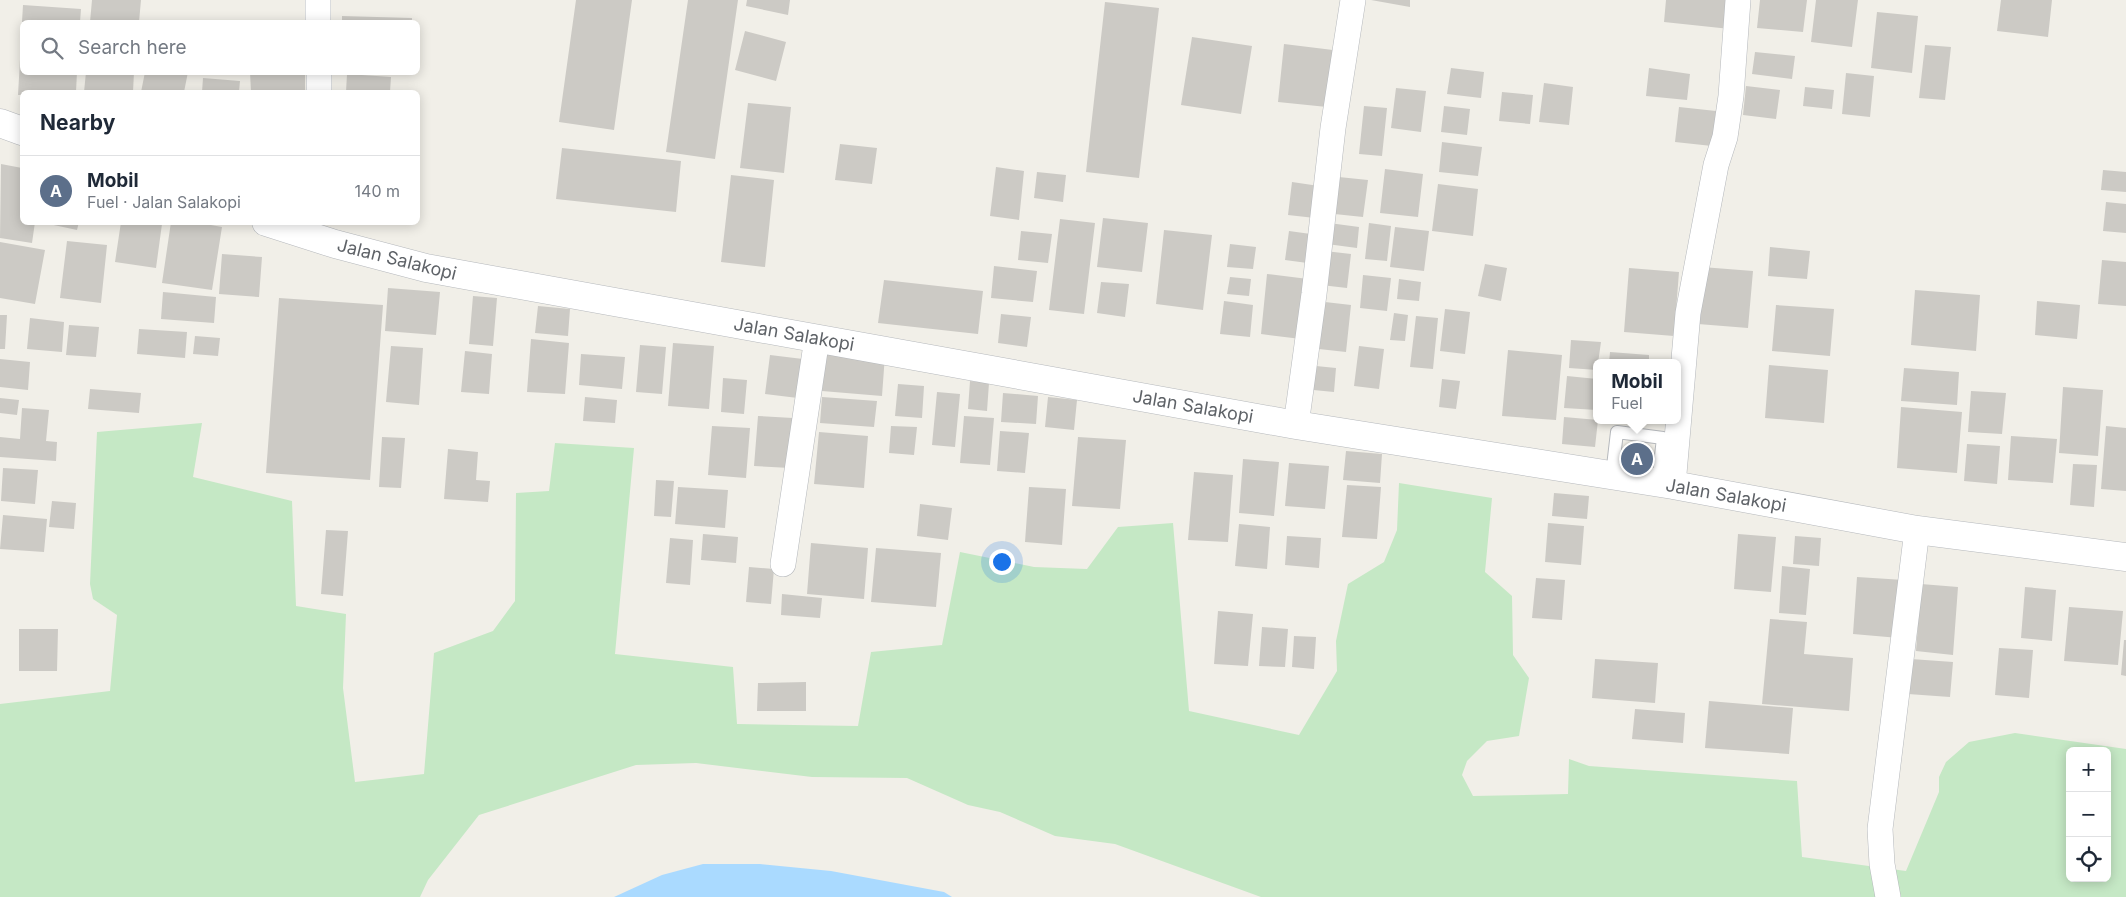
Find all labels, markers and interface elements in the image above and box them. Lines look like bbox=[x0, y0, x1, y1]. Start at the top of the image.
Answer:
search box bbox=[20, 20, 420, 75]
icon: search bbox=[38, 34, 66, 62]
text: Search here bbox=[78, 36, 187, 59]
text: Nearby bbox=[40, 110, 115, 135]
text: Mobil bbox=[87, 169, 139, 192]
text: A bbox=[50, 181, 62, 201]
text: 140 m bbox=[355, 181, 400, 201]
text: Fuel · Jalan Salakopi bbox=[87, 192, 241, 212]
street label: Jalan Salakopi bbox=[335, 234, 459, 284]
street label: Jalan Salakopi bbox=[732, 313, 856, 355]
popup bbox=[1593, 359, 1681, 424]
text: Mobil bbox=[1611, 370, 1663, 393]
street label: Jalan Salakopi bbox=[1131, 385, 1255, 427]
text: Fuel bbox=[1611, 393, 1643, 413]
pin: A bbox=[1621, 440, 1653, 478]
street label: Jalan Salakopi bbox=[1664, 474, 1788, 516]
your location bbox=[989, 549, 1015, 575]
map controls bbox=[2066, 747, 2111, 882]
button: + bbox=[2066, 747, 2111, 792]
button: − bbox=[2066, 792, 2111, 837]
button: locate bbox=[2066, 837, 2111, 882]

